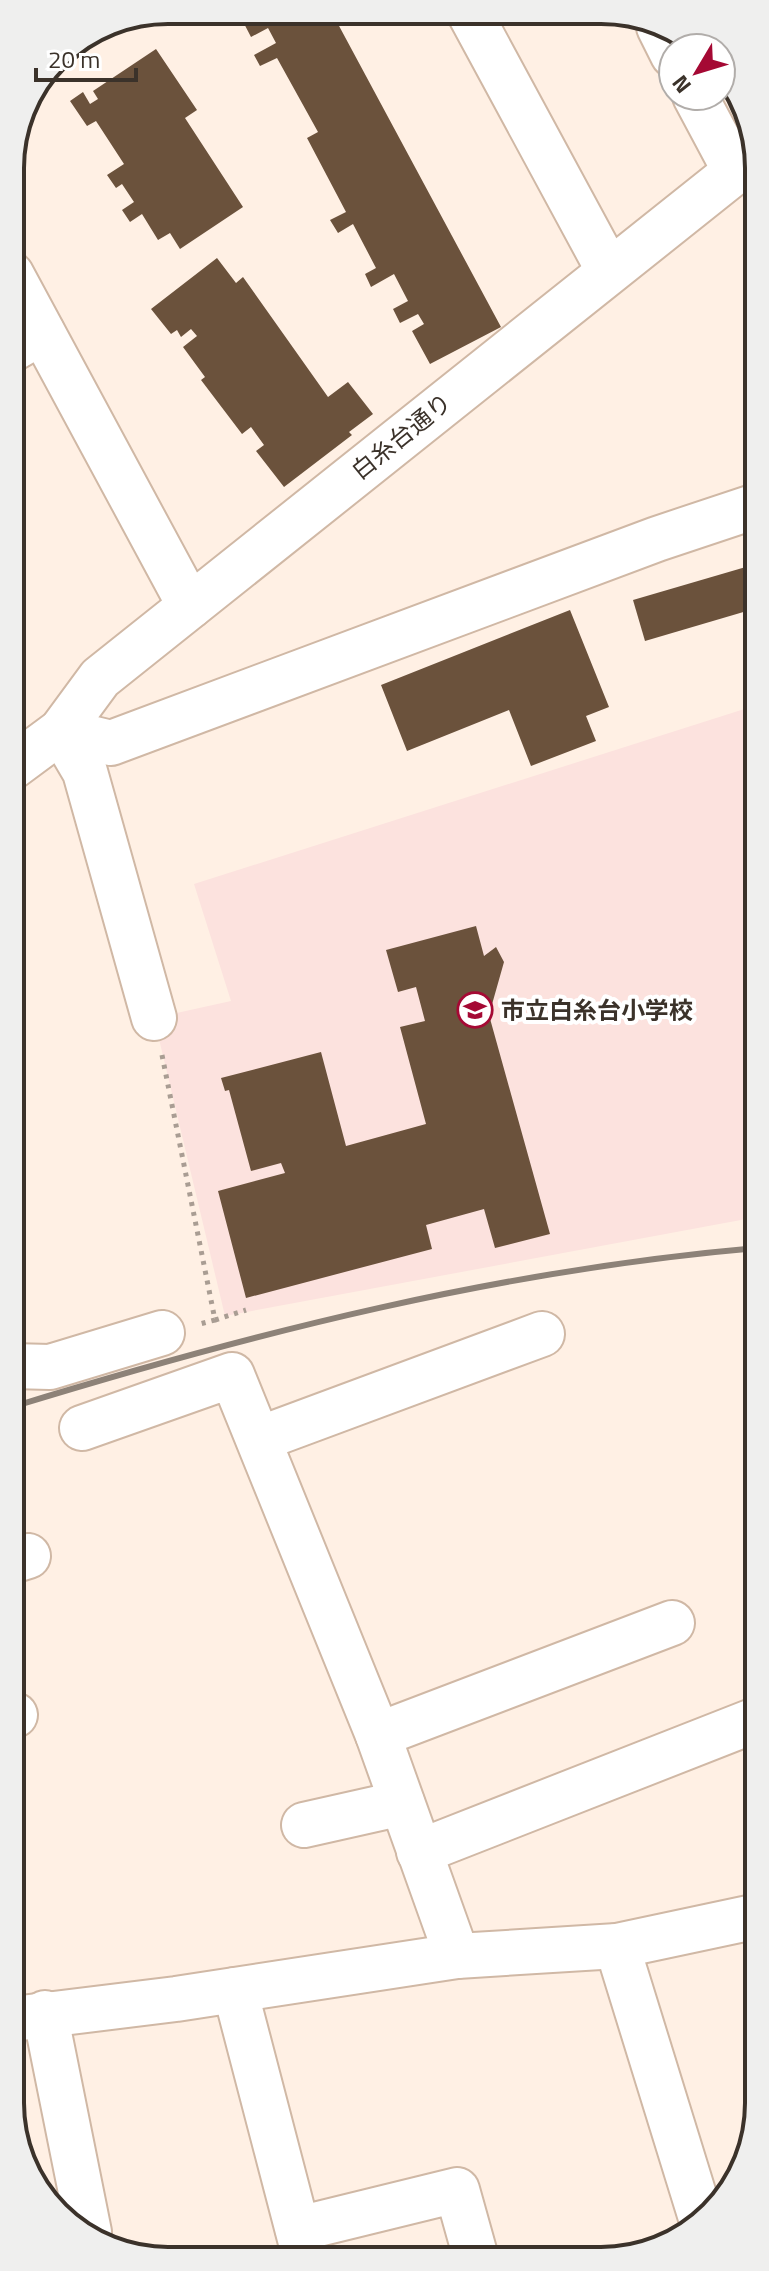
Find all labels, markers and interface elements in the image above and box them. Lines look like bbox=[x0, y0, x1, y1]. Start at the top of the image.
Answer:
scale bar bbox=[36, 32, 136, 82]
north arrow bbox=[657, 32, 737, 112]
text: 20 m bbox=[48, 41, 100, 77]
text: N bbox=[663, 68, 699, 101]
street label: 白糸台通り bbox=[343, 384, 459, 488]
school or university icon: 市立白糸台小学校 bbox=[456, 991, 494, 1029]
place label: 市立白糸台小学校 bbox=[501, 992, 693, 1028]

